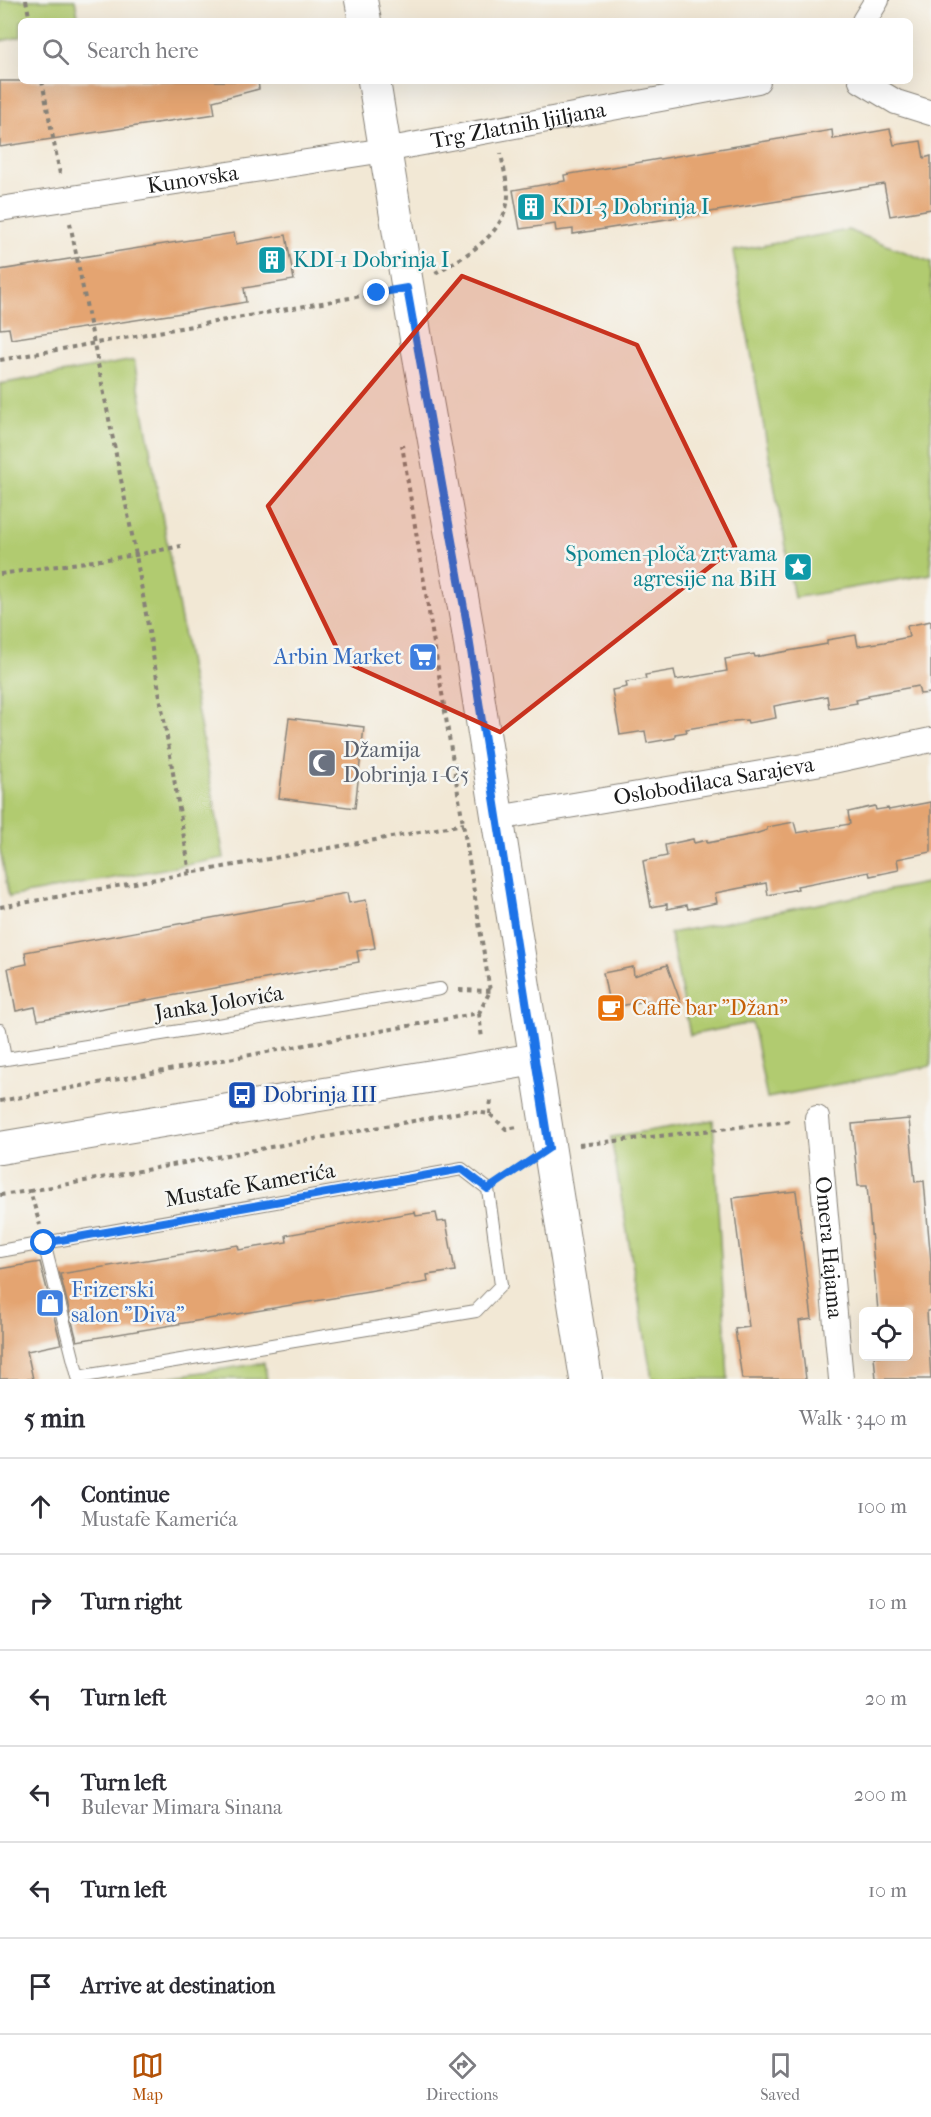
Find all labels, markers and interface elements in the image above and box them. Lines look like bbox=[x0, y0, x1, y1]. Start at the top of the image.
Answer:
search box bbox=[18, 18, 913, 84]
icon: search bbox=[39, 35, 72, 68]
text: Search here bbox=[87, 38, 199, 64]
street label: Trg Zlatnih ljiljana bbox=[429, 96, 609, 154]
street label: Kunovska bbox=[145, 160, 241, 199]
building icon: KDI-3 Dobrinja I bbox=[515, 191, 547, 223]
place label: KDI-3 Dobrinja I bbox=[552, 194, 710, 220]
building icon: KDI-1 Dobrinja I bbox=[256, 244, 288, 276]
place label: KDI-1 Dobrinja I bbox=[293, 247, 450, 273]
route end bbox=[363, 279, 389, 305]
place label: Spomen-ploča zrtvama agresije na BiH bbox=[565, 541, 778, 592]
place icon: Spomen-ploča zrtvama agresije na BiH bbox=[782, 551, 814, 583]
supermarket icon: Arbin Market bbox=[407, 641, 439, 673]
place label: Arbin Market bbox=[273, 644, 402, 670]
place label: Džamija Dobrinja 1-C5 bbox=[343, 737, 469, 788]
mosque icon: Džamija Dobrinja 1-C5 bbox=[306, 747, 338, 779]
street label: Oslobodilaca Sarajeva bbox=[612, 751, 817, 811]
street label: Janka Jolovića bbox=[151, 980, 286, 1026]
cafe icon: Caffe bar "Džan" bbox=[595, 992, 627, 1024]
place label: Caffe bar "Džan" bbox=[632, 995, 788, 1021]
bus stop icon: Dobrinja III bbox=[226, 1079, 258, 1111]
place label: Dobrinja III bbox=[263, 1082, 377, 1108]
street label: Mustafe Kamerića bbox=[163, 1157, 338, 1213]
street label: Omera Hajama bbox=[809, 1175, 848, 1321]
route start bbox=[30, 1229, 56, 1255]
place label: Frizerski salon "Diva" bbox=[71, 1277, 185, 1328]
shop icon: Frizerski salon "Diva" bbox=[34, 1287, 66, 1319]
map controls bbox=[859, 1307, 913, 1361]
button: locate bbox=[859, 1307, 913, 1361]
text: 5 min bbox=[24, 1403, 85, 1434]
text: Walk · 340 m bbox=[799, 1407, 907, 1430]
text: Continue bbox=[81, 1482, 170, 1508]
icon: ahead bbox=[24, 1490, 57, 1523]
text: 100 m bbox=[857, 1495, 907, 1518]
text: Mustafe Kamerića bbox=[81, 1508, 237, 1531]
icon: right bbox=[24, 1586, 57, 1619]
text: Turn right bbox=[81, 1589, 182, 1615]
text: 10 m bbox=[868, 1591, 907, 1614]
icon: left bbox=[24, 1682, 57, 1715]
text: Turn left bbox=[81, 1685, 167, 1711]
text: 20 m bbox=[865, 1687, 907, 1710]
text: Turn left bbox=[81, 1770, 167, 1796]
icon: left bbox=[24, 1778, 57, 1811]
text: 200 m bbox=[854, 1783, 907, 1806]
text: Bulevar Mimara Sinana bbox=[81, 1796, 282, 1819]
icon: left bbox=[24, 1874, 57, 1907]
text: Turn left bbox=[81, 1877, 167, 1903]
text: 10 m bbox=[868, 1879, 907, 1902]
icon: arrive bbox=[24, 1970, 57, 2003]
text: Arrive at destination bbox=[81, 1973, 275, 1999]
tab: Map bbox=[131, 2049, 164, 2104]
tab: Directions bbox=[426, 2049, 498, 2104]
tab: Saved bbox=[760, 2049, 800, 2104]

